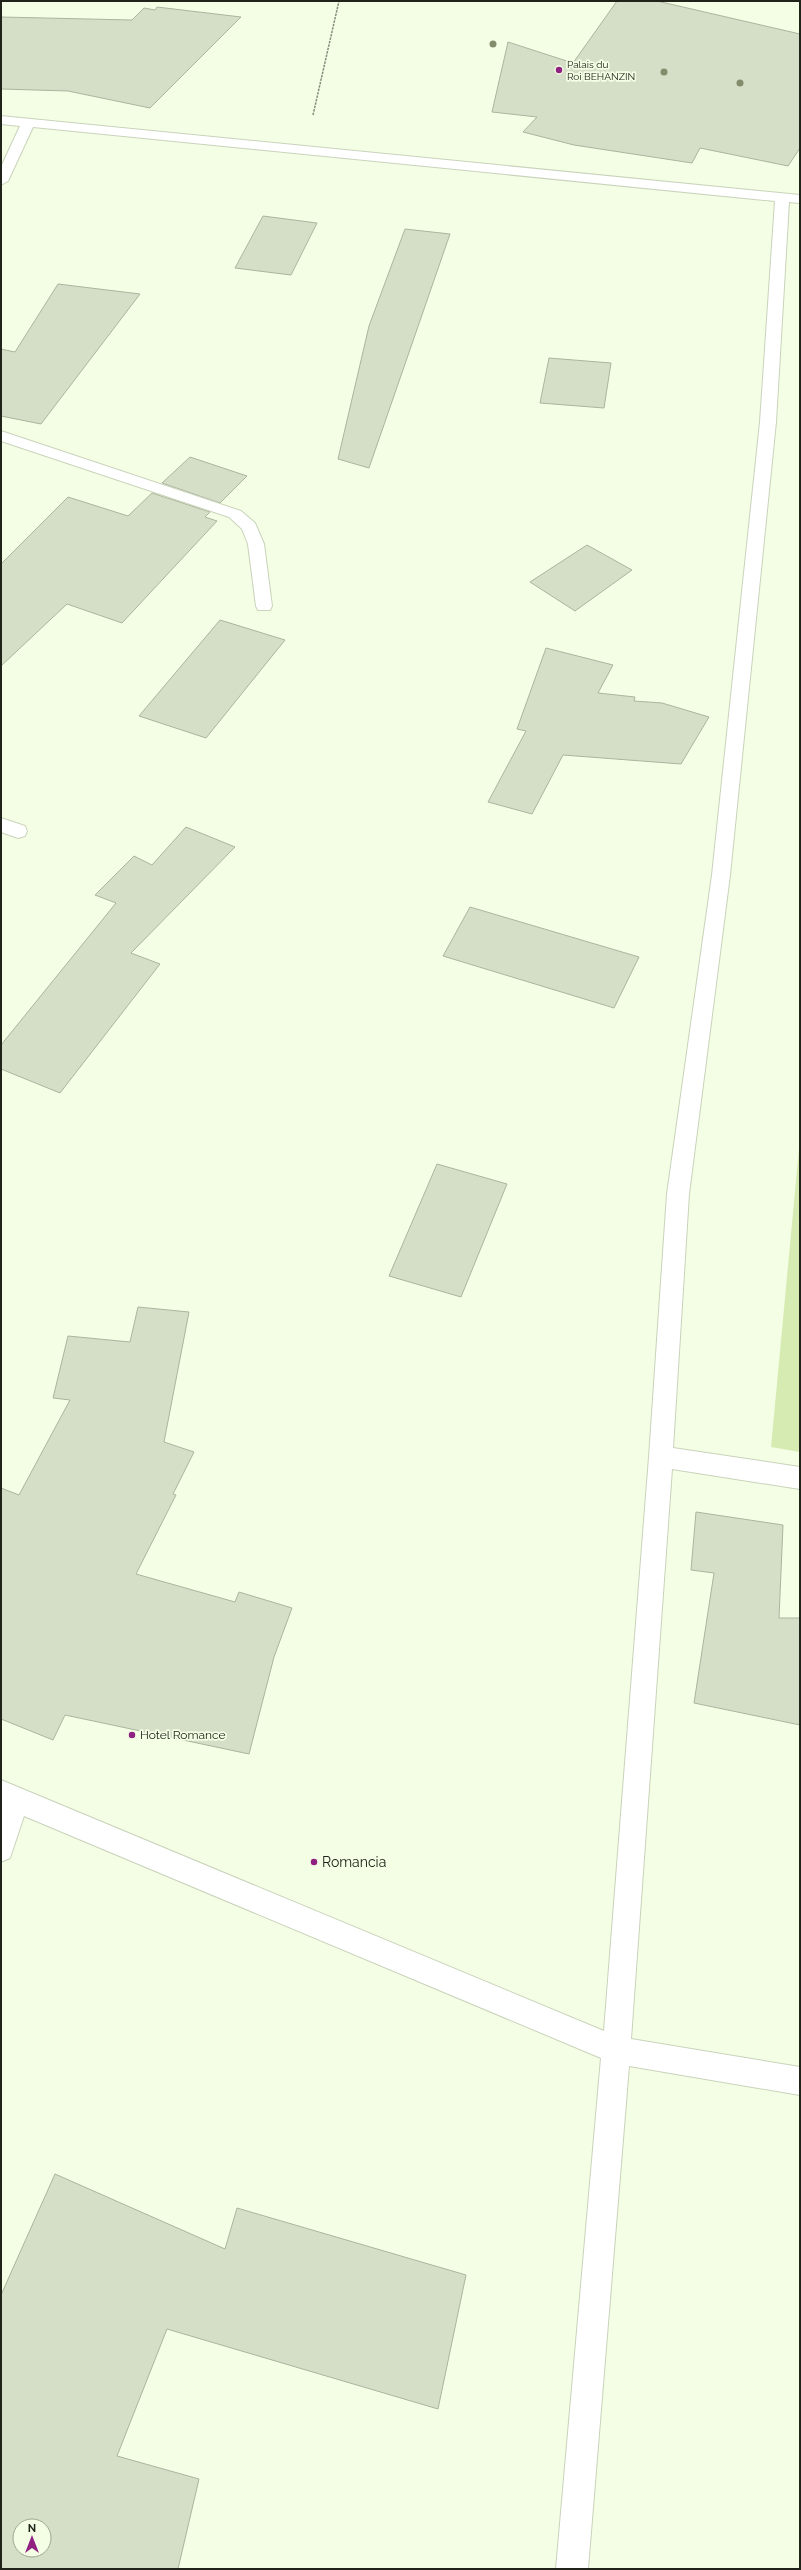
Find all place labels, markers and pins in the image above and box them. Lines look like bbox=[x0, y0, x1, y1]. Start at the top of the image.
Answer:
place label: Palais du Roi BEHANZIN bbox=[567, 59, 635, 82]
marker: Palais du Roi BEHANZIN bbox=[554, 65, 564, 75]
place label: Hotel Romance bbox=[140, 1728, 226, 1742]
marker: Hotel Romance bbox=[127, 1730, 137, 1740]
place label: Romancia bbox=[322, 1854, 386, 1870]
marker: Romancia bbox=[309, 1857, 319, 1867]

